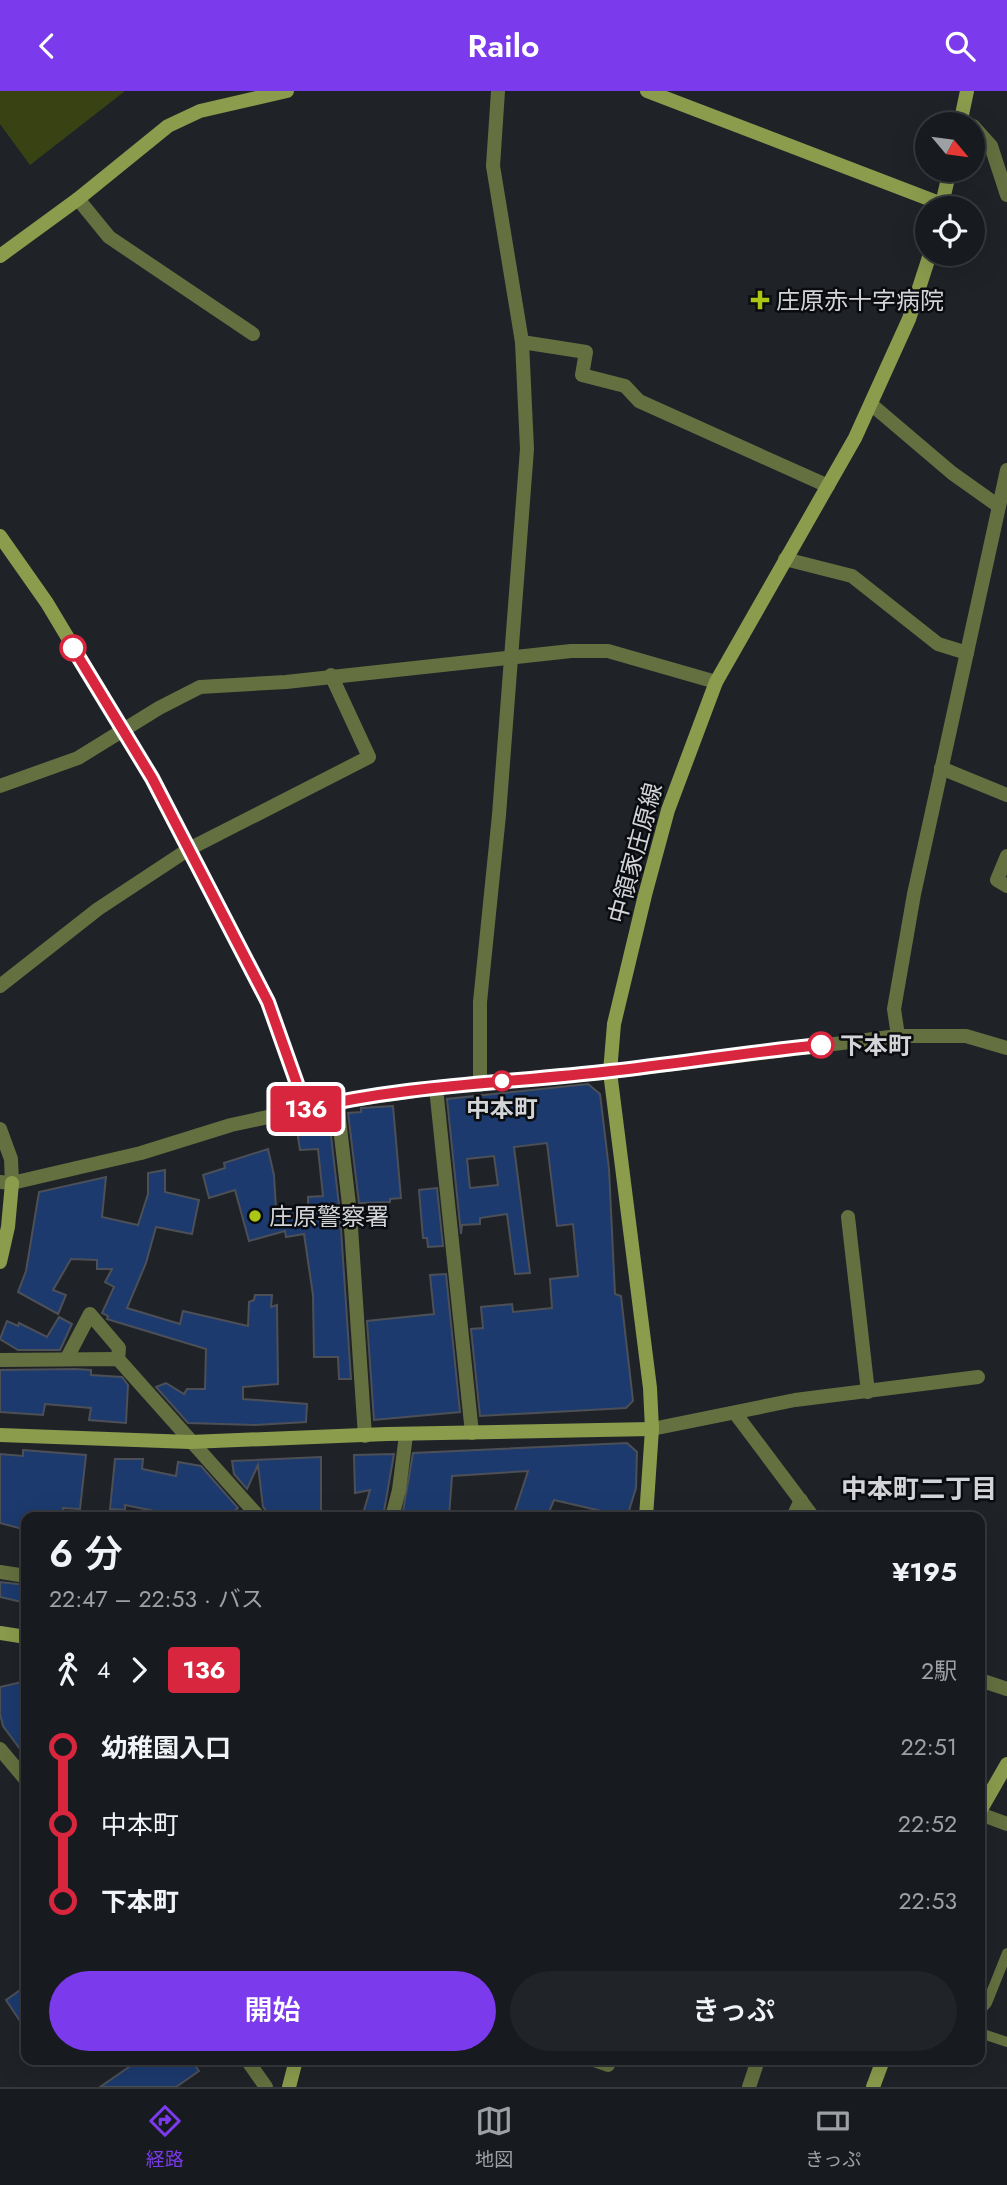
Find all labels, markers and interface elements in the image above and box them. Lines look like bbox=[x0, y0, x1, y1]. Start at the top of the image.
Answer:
text: Railo bbox=[468, 23, 539, 69]
icon: back bbox=[28, 27, 66, 65]
icon: search bbox=[941, 27, 979, 65]
north arrow bbox=[915, 112, 985, 182]
map controls bbox=[915, 112, 985, 266]
button: locate bbox=[915, 196, 985, 266]
place label: 庄原赤十字病院 bbox=[776, 283, 944, 318]
marker: 庄原赤十字病院 bbox=[750, 290, 770, 310]
unlabelled marker bbox=[60, 635, 86, 661]
street label: 中領家庄原線 bbox=[599, 779, 671, 927]
place label: 下本町 bbox=[840, 1028, 912, 1063]
marker: 下本町 bbox=[808, 1032, 834, 1058]
marker: 中本町 bbox=[492, 1071, 512, 1091]
line badge: 136 bbox=[266, 1086, 346, 1132]
text: 136 bbox=[284, 1091, 328, 1126]
place label: 中本町 bbox=[466, 1091, 538, 1126]
place label: 庄原警察署 bbox=[269, 1199, 389, 1234]
marker: 庄原警察署 bbox=[247, 1208, 263, 1224]
district label: 中本町二丁目 bbox=[841, 1470, 997, 1508]
text: 6 分 bbox=[49, 1526, 123, 1581]
text: ¥195 bbox=[892, 1553, 957, 1591]
text: 22:47 – 22:53 · バス bbox=[49, 1582, 264, 1616]
icon: walk bbox=[49, 1651, 87, 1689]
icon: forward bbox=[120, 1651, 158, 1689]
text: 136 bbox=[182, 1652, 226, 1687]
text: 4 bbox=[97, 1653, 110, 1687]
text: 2駅 bbox=[921, 1654, 957, 1688]
text: 幼稚園入口 bbox=[101, 1729, 231, 1767]
text: 22:51 bbox=[901, 1730, 957, 1764]
text: 中本町 bbox=[101, 1806, 179, 1844]
text: 22:52 bbox=[898, 1807, 957, 1841]
text: 下本町 bbox=[101, 1883, 179, 1921]
text: 22:53 bbox=[898, 1884, 957, 1918]
button: 開始 bbox=[49, 1971, 496, 2051]
button: きっぷ bbox=[510, 1971, 957, 2051]
tab: 経路 bbox=[146, 2102, 184, 2173]
tab: 地図 bbox=[475, 2102, 513, 2173]
tab: きっぷ bbox=[805, 2102, 861, 2173]

